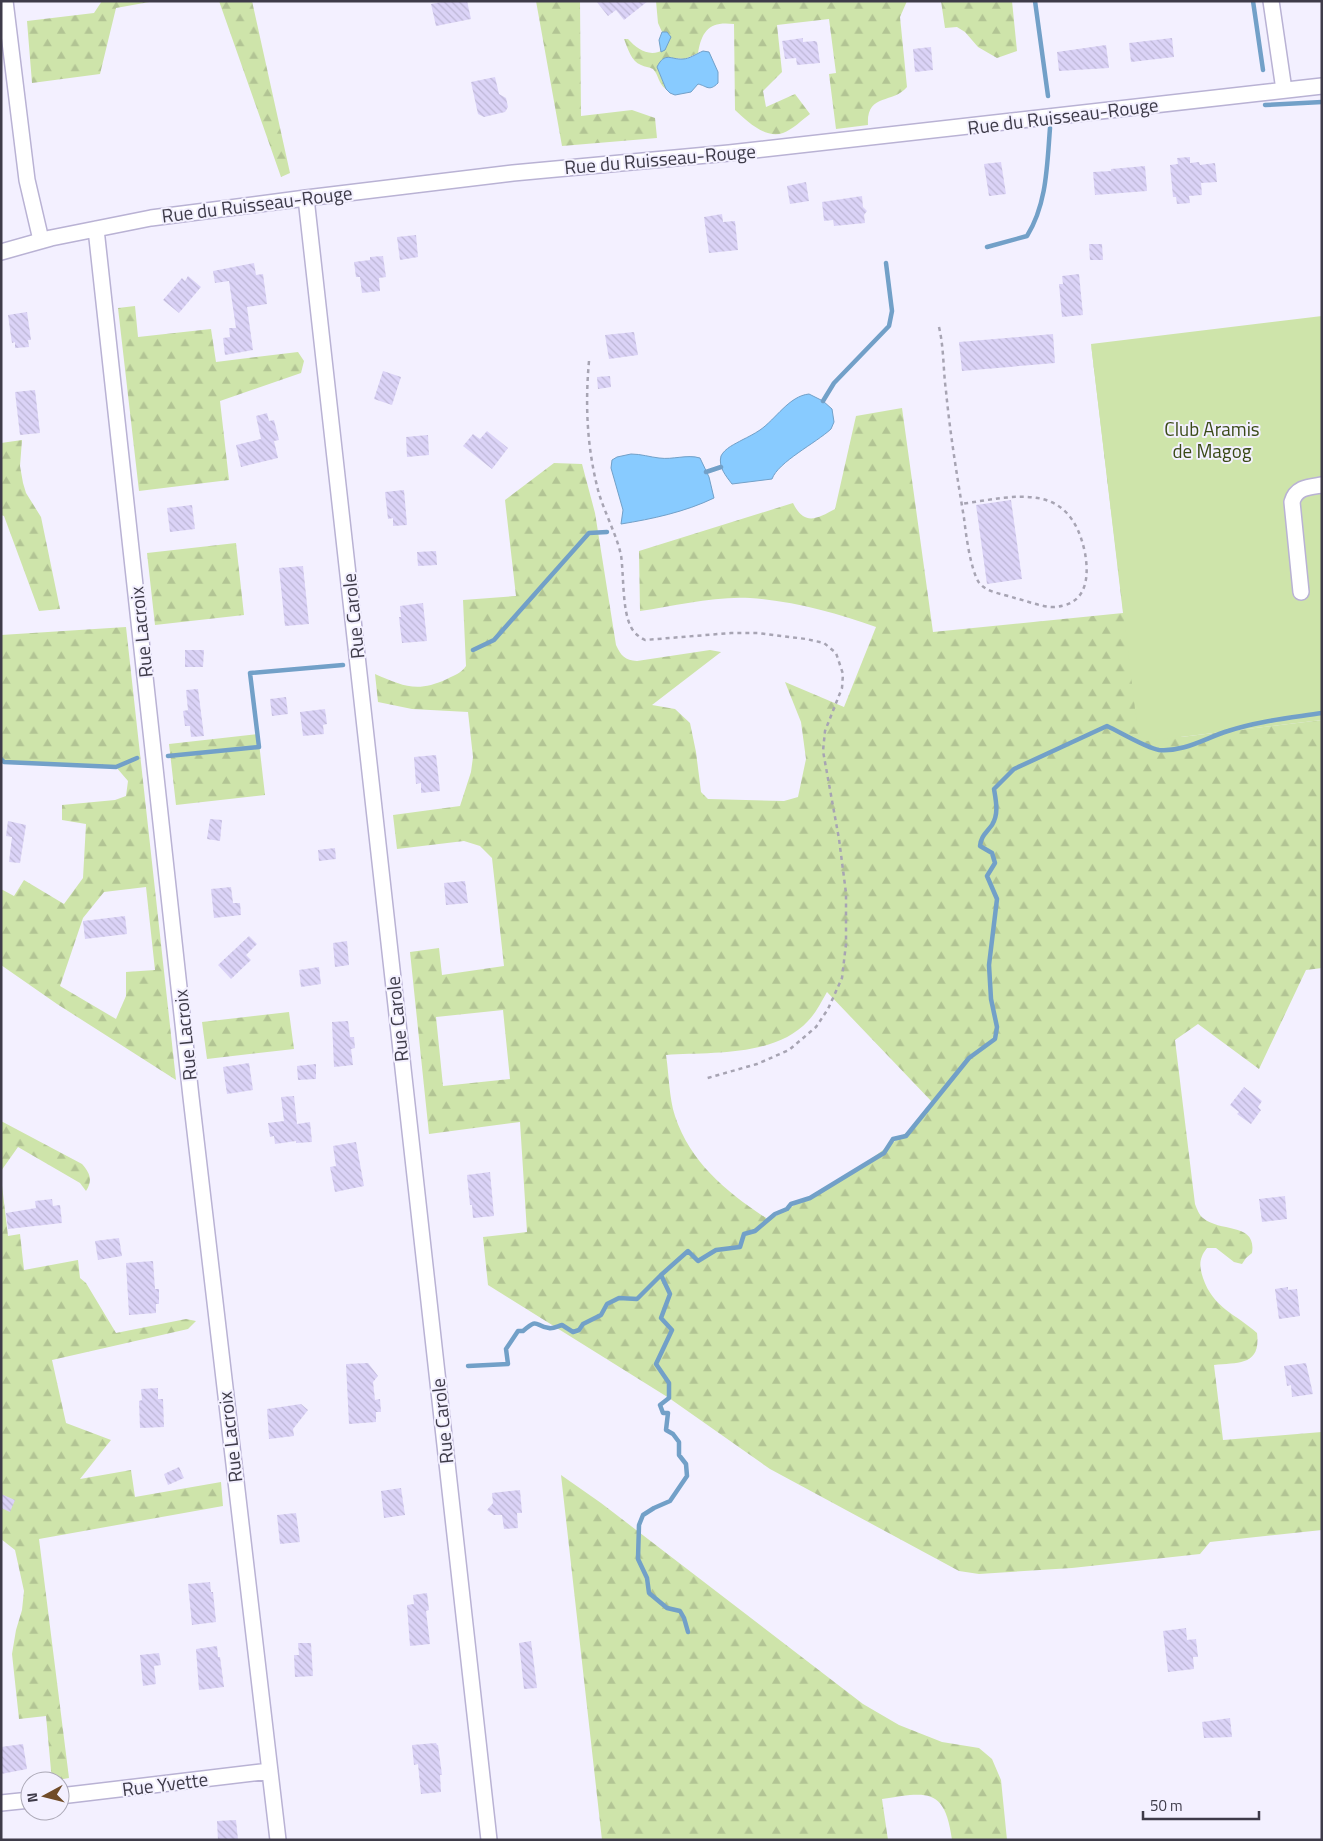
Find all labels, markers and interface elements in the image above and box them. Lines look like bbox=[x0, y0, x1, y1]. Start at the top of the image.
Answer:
street label: Rue du Ruisseau-Rouge bbox=[966, 89, 1160, 142]
street label: Rue du Ruisseau-Rouge bbox=[563, 136, 757, 181]
street label: Rue du Ruisseau-Rouge bbox=[160, 177, 354, 230]
park label: Club Aramis de Magog bbox=[1164, 414, 1260, 465]
street label: Rue Carole bbox=[334, 572, 371, 660]
street label: Rue Lacroix bbox=[121, 585, 160, 679]
street label: Rue Carole bbox=[378, 975, 415, 1063]
street label: Rue Lacroix bbox=[165, 988, 204, 1082]
street label: Rue Carole bbox=[423, 1377, 460, 1465]
street label: Rue Lacroix bbox=[209, 1389, 249, 1484]
street label: Rue Yvette bbox=[120, 1764, 210, 1803]
north arrow bbox=[20, 1771, 70, 1821]
scale bar bbox=[1143, 1788, 1259, 1820]
text: N bbox=[21, 1792, 43, 1804]
text: 50 m bbox=[1150, 1794, 1183, 1817]

